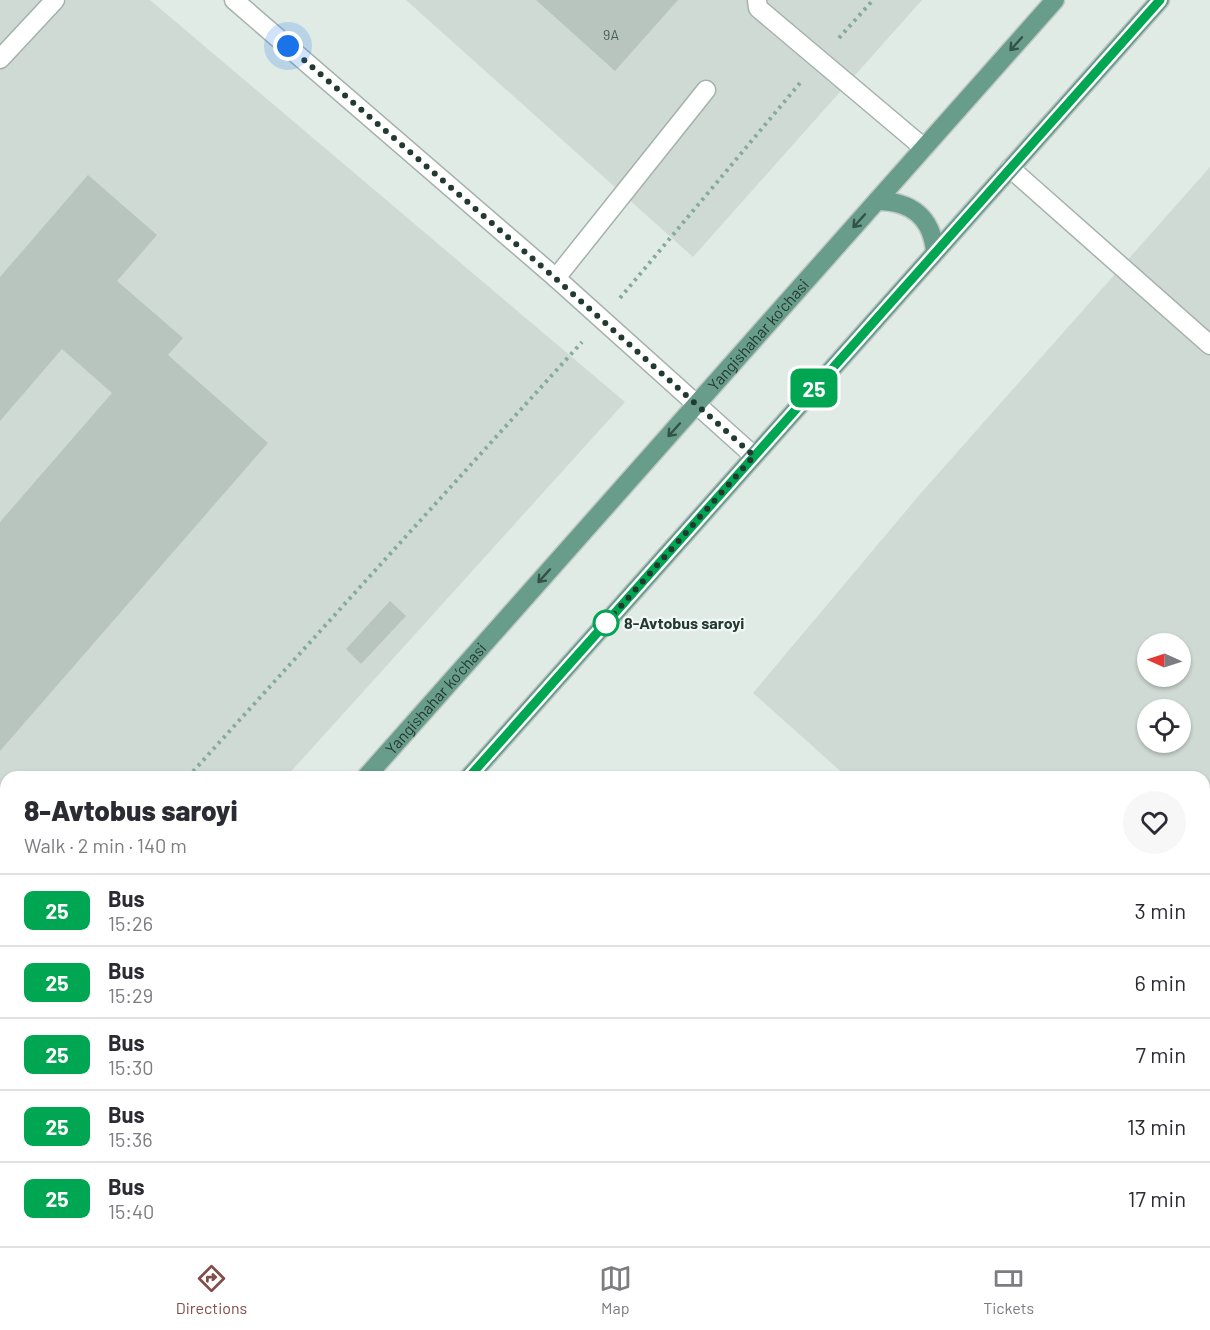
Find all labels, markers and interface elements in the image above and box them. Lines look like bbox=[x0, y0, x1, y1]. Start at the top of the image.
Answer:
house number: 9A bbox=[603, 26, 619, 43]
your location bbox=[273, 31, 303, 61]
one-way arrow bbox=[1009, 36, 1023, 51]
one-way arrow bbox=[852, 213, 866, 228]
street label: Yangishahar ko‘chasi bbox=[703, 275, 812, 394]
line badge: 25 bbox=[787, 368, 841, 408]
text: 25 bbox=[802, 376, 826, 401]
one-way arrow bbox=[667, 422, 681, 437]
one-way arrow bbox=[537, 568, 551, 583]
marker: 8-Avtobus saroyi bbox=[593, 610, 619, 636]
place label: 8-Avtobus saroyi bbox=[624, 613, 744, 632]
north arrow bbox=[1137, 633, 1191, 687]
map controls bbox=[1137, 633, 1191, 753]
street label: Yangishahar ko‘chasi bbox=[381, 638, 490, 758]
button: locate bbox=[1137, 699, 1191, 753]
button: heart bbox=[1123, 791, 1186, 854]
text: 8-Avtobus saroyi bbox=[24, 793, 238, 827]
text: Walk · 2 min · 140 m bbox=[24, 833, 187, 857]
text: Bus bbox=[108, 885, 145, 911]
text: 3 min bbox=[1135, 897, 1186, 923]
text: 25 bbox=[45, 898, 69, 923]
text: 15:26 bbox=[108, 911, 153, 935]
text: Bus bbox=[108, 957, 145, 983]
text: 6 min bbox=[1135, 969, 1186, 995]
text: 25 bbox=[45, 970, 69, 995]
text: 15:29 bbox=[108, 983, 153, 1007]
text: Bus bbox=[108, 1029, 145, 1055]
text: 7 min bbox=[1136, 1041, 1186, 1067]
text: 25 bbox=[45, 1042, 69, 1067]
text: 15:30 bbox=[108, 1055, 154, 1079]
text: Bus bbox=[108, 1101, 145, 1127]
text: 13 min bbox=[1127, 1113, 1186, 1139]
text: 25 bbox=[45, 1114, 69, 1139]
text: 15:36 bbox=[108, 1127, 153, 1151]
text: Bus bbox=[108, 1173, 145, 1199]
text: 17 min bbox=[1128, 1185, 1186, 1211]
text: 25 bbox=[45, 1186, 69, 1211]
text: 15:40 bbox=[108, 1199, 154, 1223]
tab: Directions bbox=[176, 1262, 247, 1317]
tab: Map bbox=[599, 1262, 632, 1317]
tab: Tickets bbox=[983, 1262, 1034, 1317]

